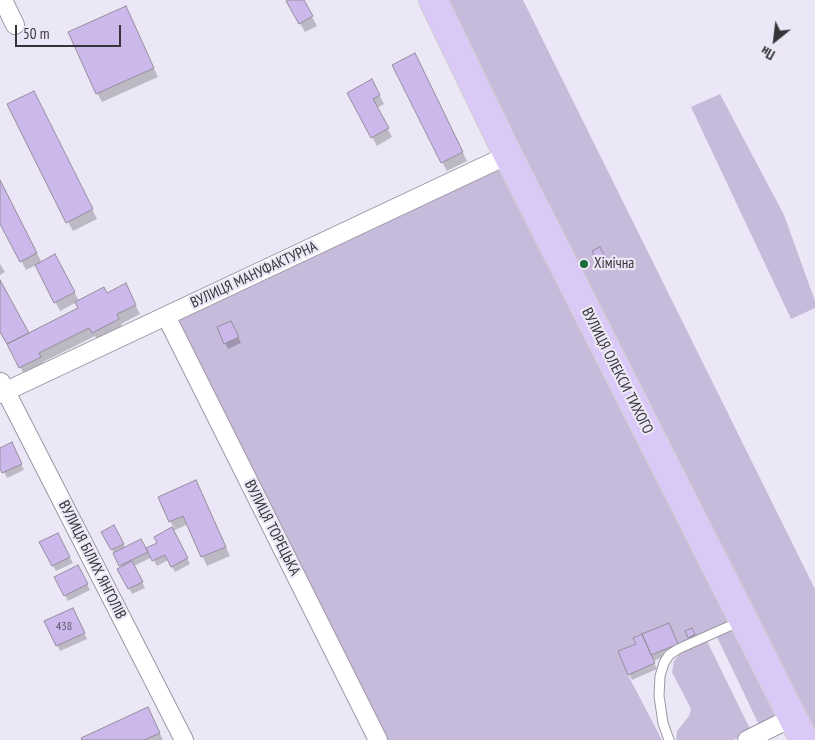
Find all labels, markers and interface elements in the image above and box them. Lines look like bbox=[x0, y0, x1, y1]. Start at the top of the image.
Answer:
scale bar bbox=[18, 15, 124, 47]
north arrow bbox=[750, 15, 800, 65]
text: 50 m bbox=[23, 24, 49, 43]
text: Пн bbox=[757, 42, 778, 64]
street label: ВУЛИЦЯ МАНУФАКТУРНА bbox=[188, 238, 320, 312]
place label: Хімічна bbox=[594, 255, 634, 273]
marker: Хімічна bbox=[578, 258, 590, 270]
street label: ВУЛИЦЯ ОЛЕКСИ ТИХОГО bbox=[577, 305, 657, 437]
street label: ВУЛИЦЯ ТОРЕЦЬКА bbox=[240, 477, 304, 579]
street label: ВУЛИЦЯ БІЛИХ ЯНГОЛІВ bbox=[54, 498, 130, 622]
house number: 438 bbox=[56, 620, 72, 634]

